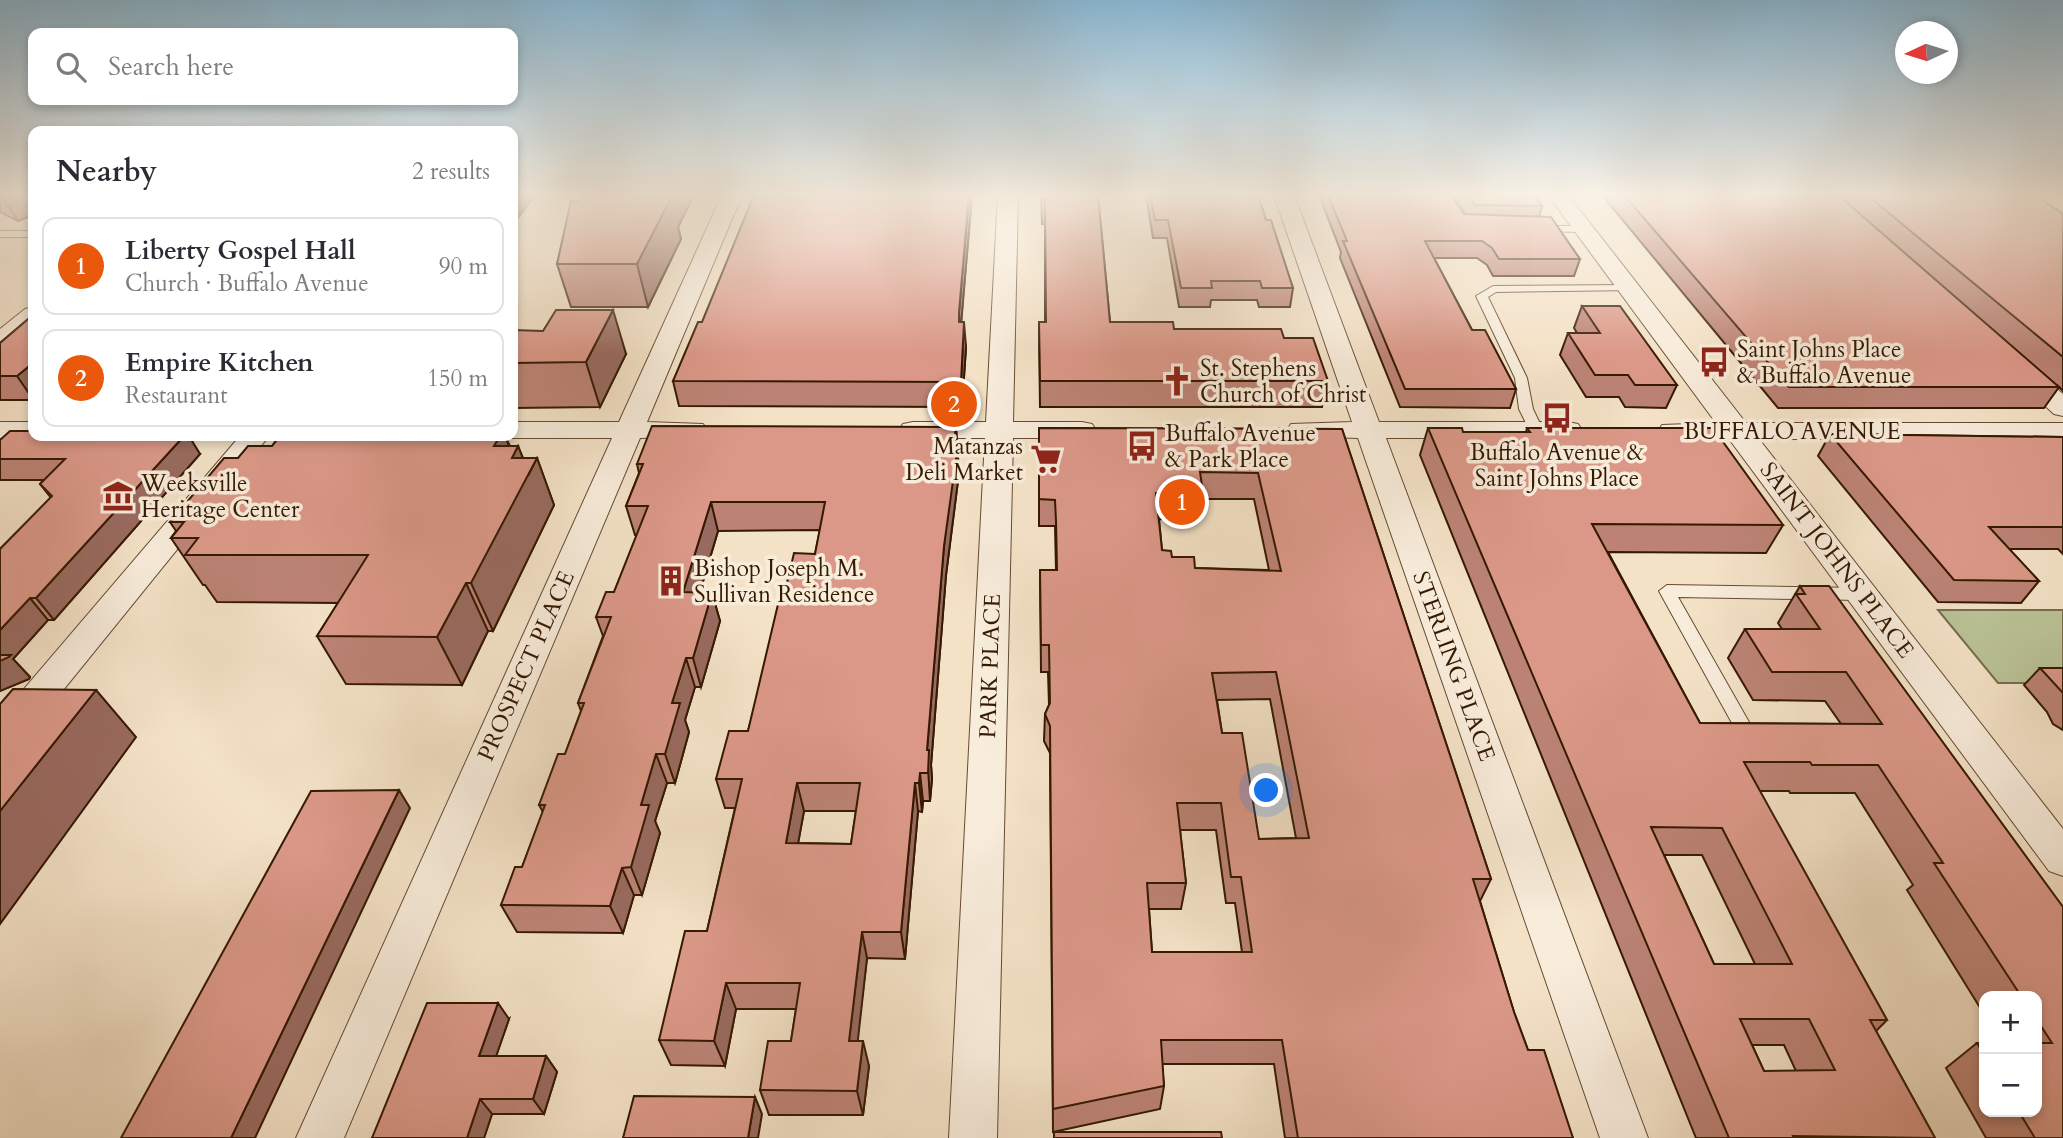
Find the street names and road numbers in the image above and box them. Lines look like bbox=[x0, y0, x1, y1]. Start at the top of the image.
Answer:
street label: BUFFALO AVENUE bbox=[1683, 416, 1901, 447]
street label: SAINT JOHNS PLACE bbox=[1753, 456, 1921, 664]
street label: PROSPECT PLACE bbox=[470, 566, 582, 766]
street label: STERLING PLACE bbox=[1405, 567, 1503, 765]
street label: PARK PLACE bbox=[972, 593, 1008, 739]

